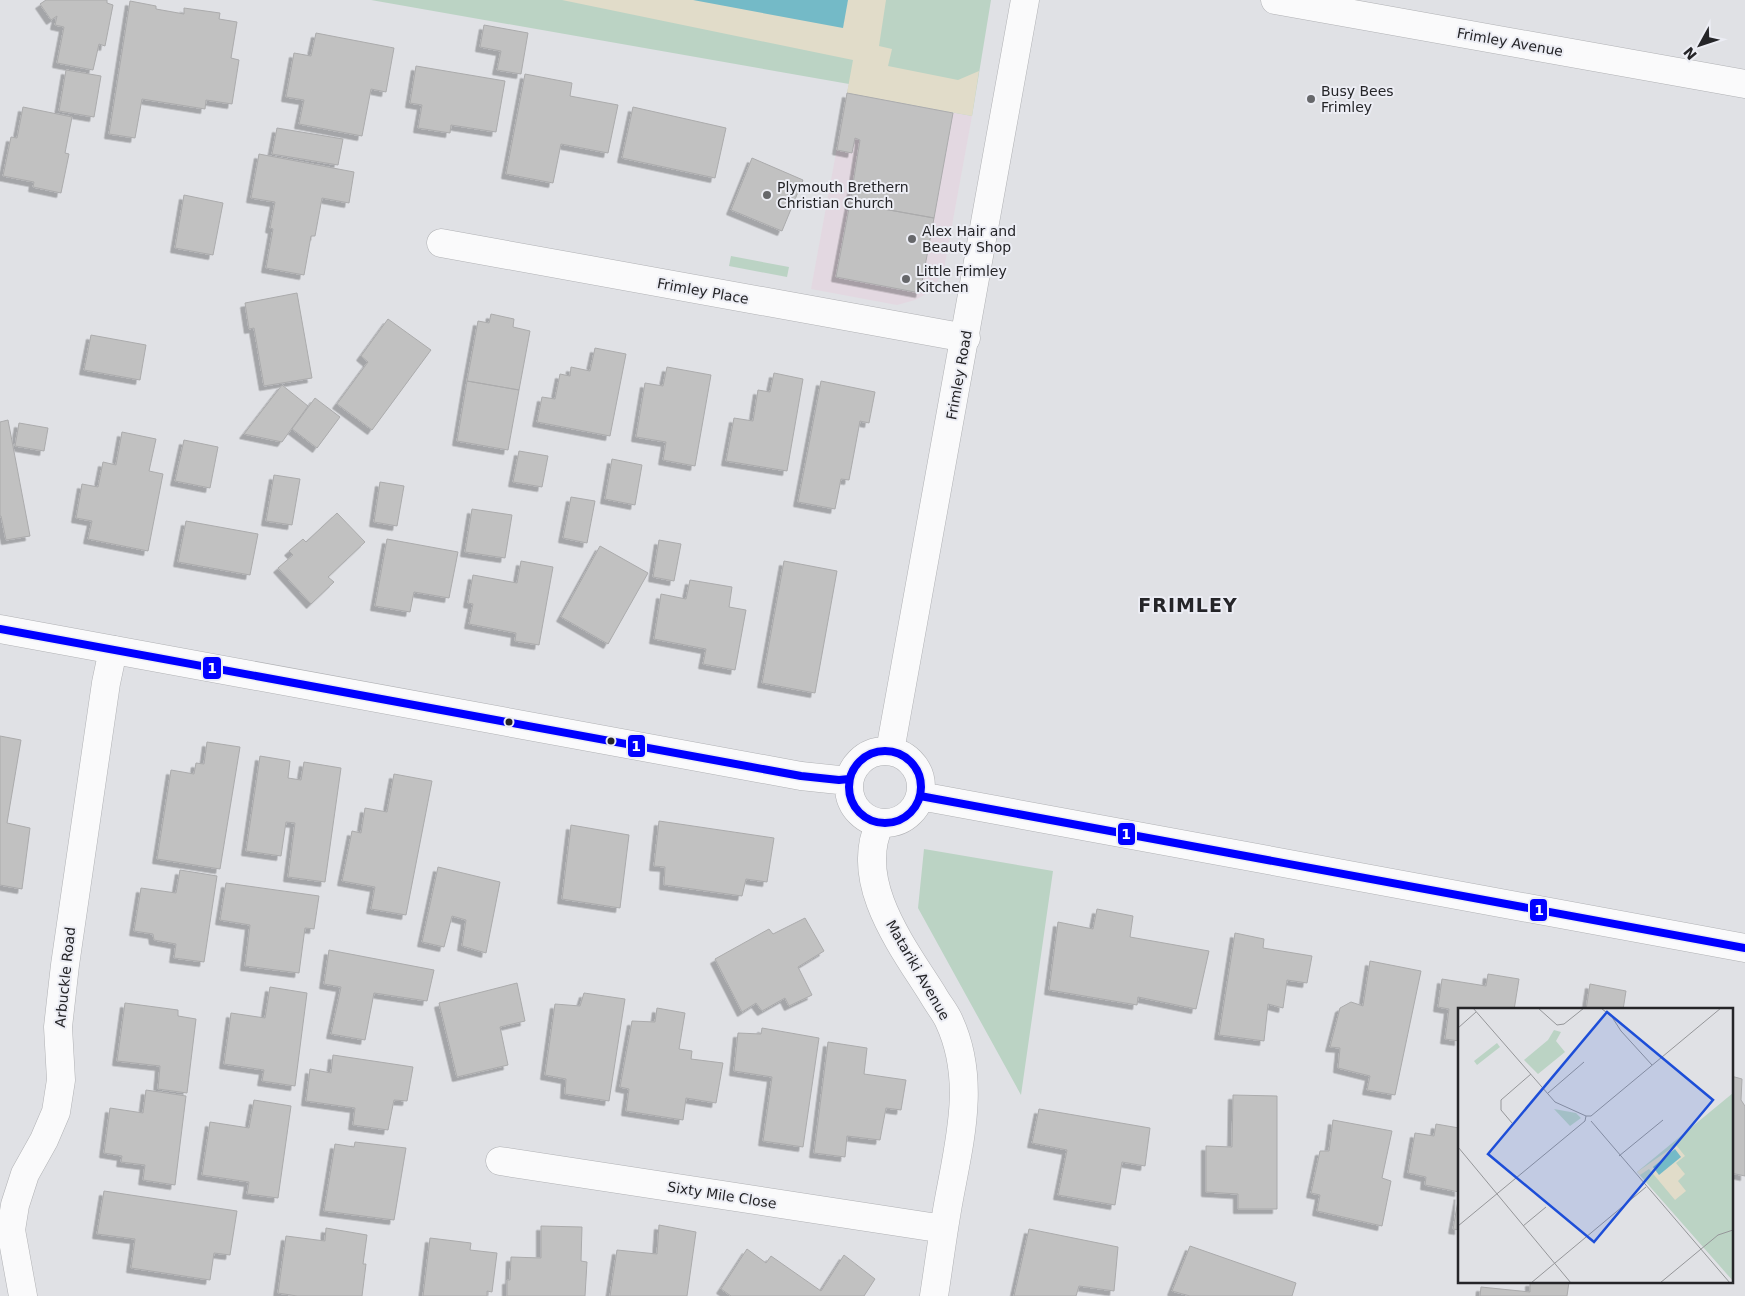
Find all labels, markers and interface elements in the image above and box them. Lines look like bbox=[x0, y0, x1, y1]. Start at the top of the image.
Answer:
north arrow bbox=[1675, 20, 1725, 70]
street label: Frimley Avenue bbox=[1456, 25, 1564, 59]
text: N bbox=[1680, 44, 1700, 63]
place label: Busy Bees Frimley bbox=[1321, 83, 1394, 115]
marker: Busy Bees Frimley bbox=[1305, 93, 1317, 105]
place label: Plymouth Brethern Christian Church bbox=[777, 179, 909, 211]
marker: Plymouth Brethern Christian Church bbox=[761, 189, 773, 201]
place label: Alex Hair and Beauty Shop bbox=[922, 223, 1016, 255]
marker: Alex Hair and Beauty Shop bbox=[906, 233, 918, 245]
place label: Little Frimley Kitchen bbox=[916, 263, 1007, 295]
marker: Little Frimley Kitchen bbox=[900, 273, 912, 285]
street label: Frimley Place bbox=[656, 275, 750, 307]
street label: Frimley Road bbox=[943, 329, 975, 421]
district label: FRIMLEY bbox=[1138, 594, 1238, 616]
line badge: 1 bbox=[202, 656, 222, 680]
text: 1 bbox=[207, 660, 217, 676]
unlabelled marker bbox=[504, 717, 514, 727]
line badge: 1 bbox=[627, 734, 646, 758]
unlabelled marker bbox=[606, 736, 616, 746]
text: 1 bbox=[631, 738, 641, 754]
line badge: 1 bbox=[1117, 822, 1136, 846]
text: 1 bbox=[1121, 826, 1131, 842]
line badge: 1 bbox=[1529, 898, 1548, 922]
text: 1 bbox=[1534, 902, 1544, 918]
street label: Matariki Avenue bbox=[883, 917, 953, 1023]
street label: Arbuckle Road bbox=[52, 926, 78, 1028]
inset map bbox=[1458, 1008, 1732, 1284]
street label: Sixty Mile Close bbox=[666, 1178, 778, 1212]

